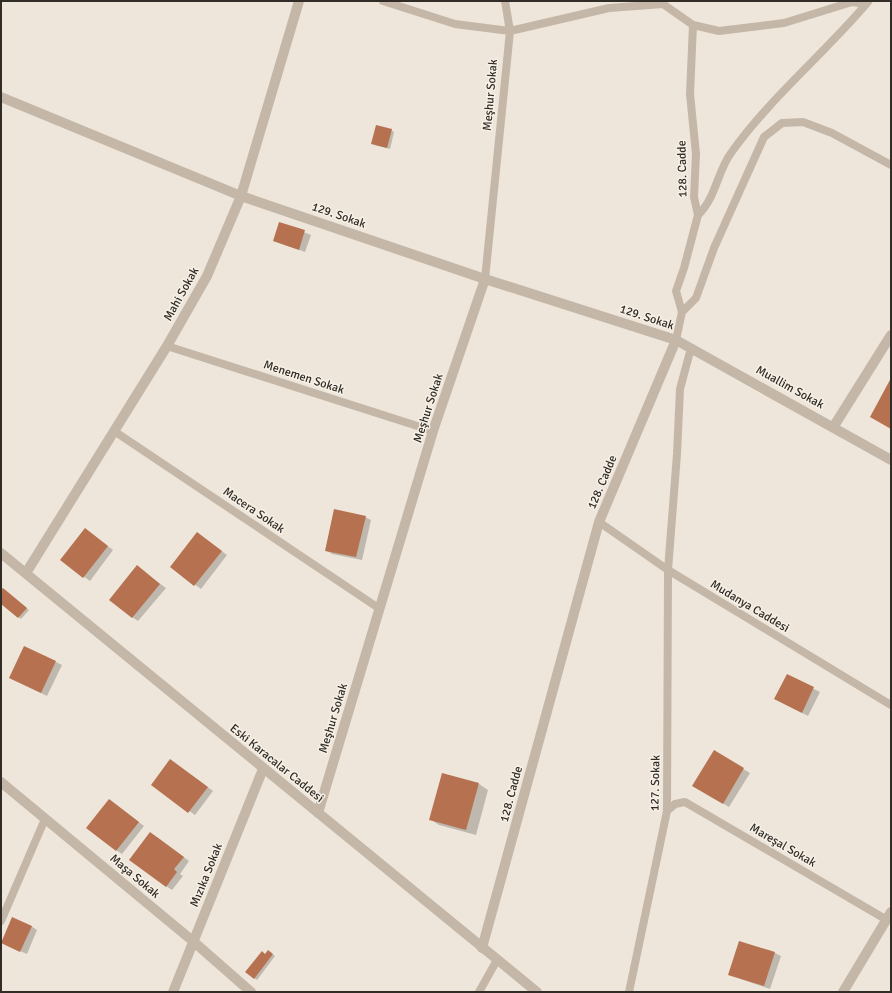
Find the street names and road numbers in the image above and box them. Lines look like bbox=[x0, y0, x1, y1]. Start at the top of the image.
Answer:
street label: Meşhur Sokak bbox=[480, 58, 501, 132]
street label: 128. Cadde bbox=[675, 140, 690, 198]
street label: 129. Sokak bbox=[310, 199, 368, 232]
street label: Mahi Sokak bbox=[161, 265, 202, 324]
street label: 129. Sokak bbox=[618, 302, 676, 333]
street label: Menemen Sokak bbox=[262, 357, 346, 398]
street label: Muallim Sokak bbox=[753, 363, 826, 412]
street label: Meşhur Sokak bbox=[410, 372, 447, 445]
street label: 128. Cadde bbox=[584, 453, 621, 511]
street label: Macera Sokak bbox=[220, 484, 288, 537]
street label: Mudanya Caddesi bbox=[707, 577, 792, 636]
street label: Meşhur Sokak bbox=[316, 681, 351, 755]
street label: Eski Karacalar Caddesi bbox=[227, 721, 327, 806]
street label: 127. Sokak bbox=[648, 755, 663, 811]
street label: 128. Cadde bbox=[497, 765, 526, 824]
street label: Mareşal Sokak bbox=[747, 820, 819, 871]
street label: Mızıka Sokak bbox=[187, 841, 226, 909]
street label: Maşa Sokak bbox=[107, 851, 163, 902]

